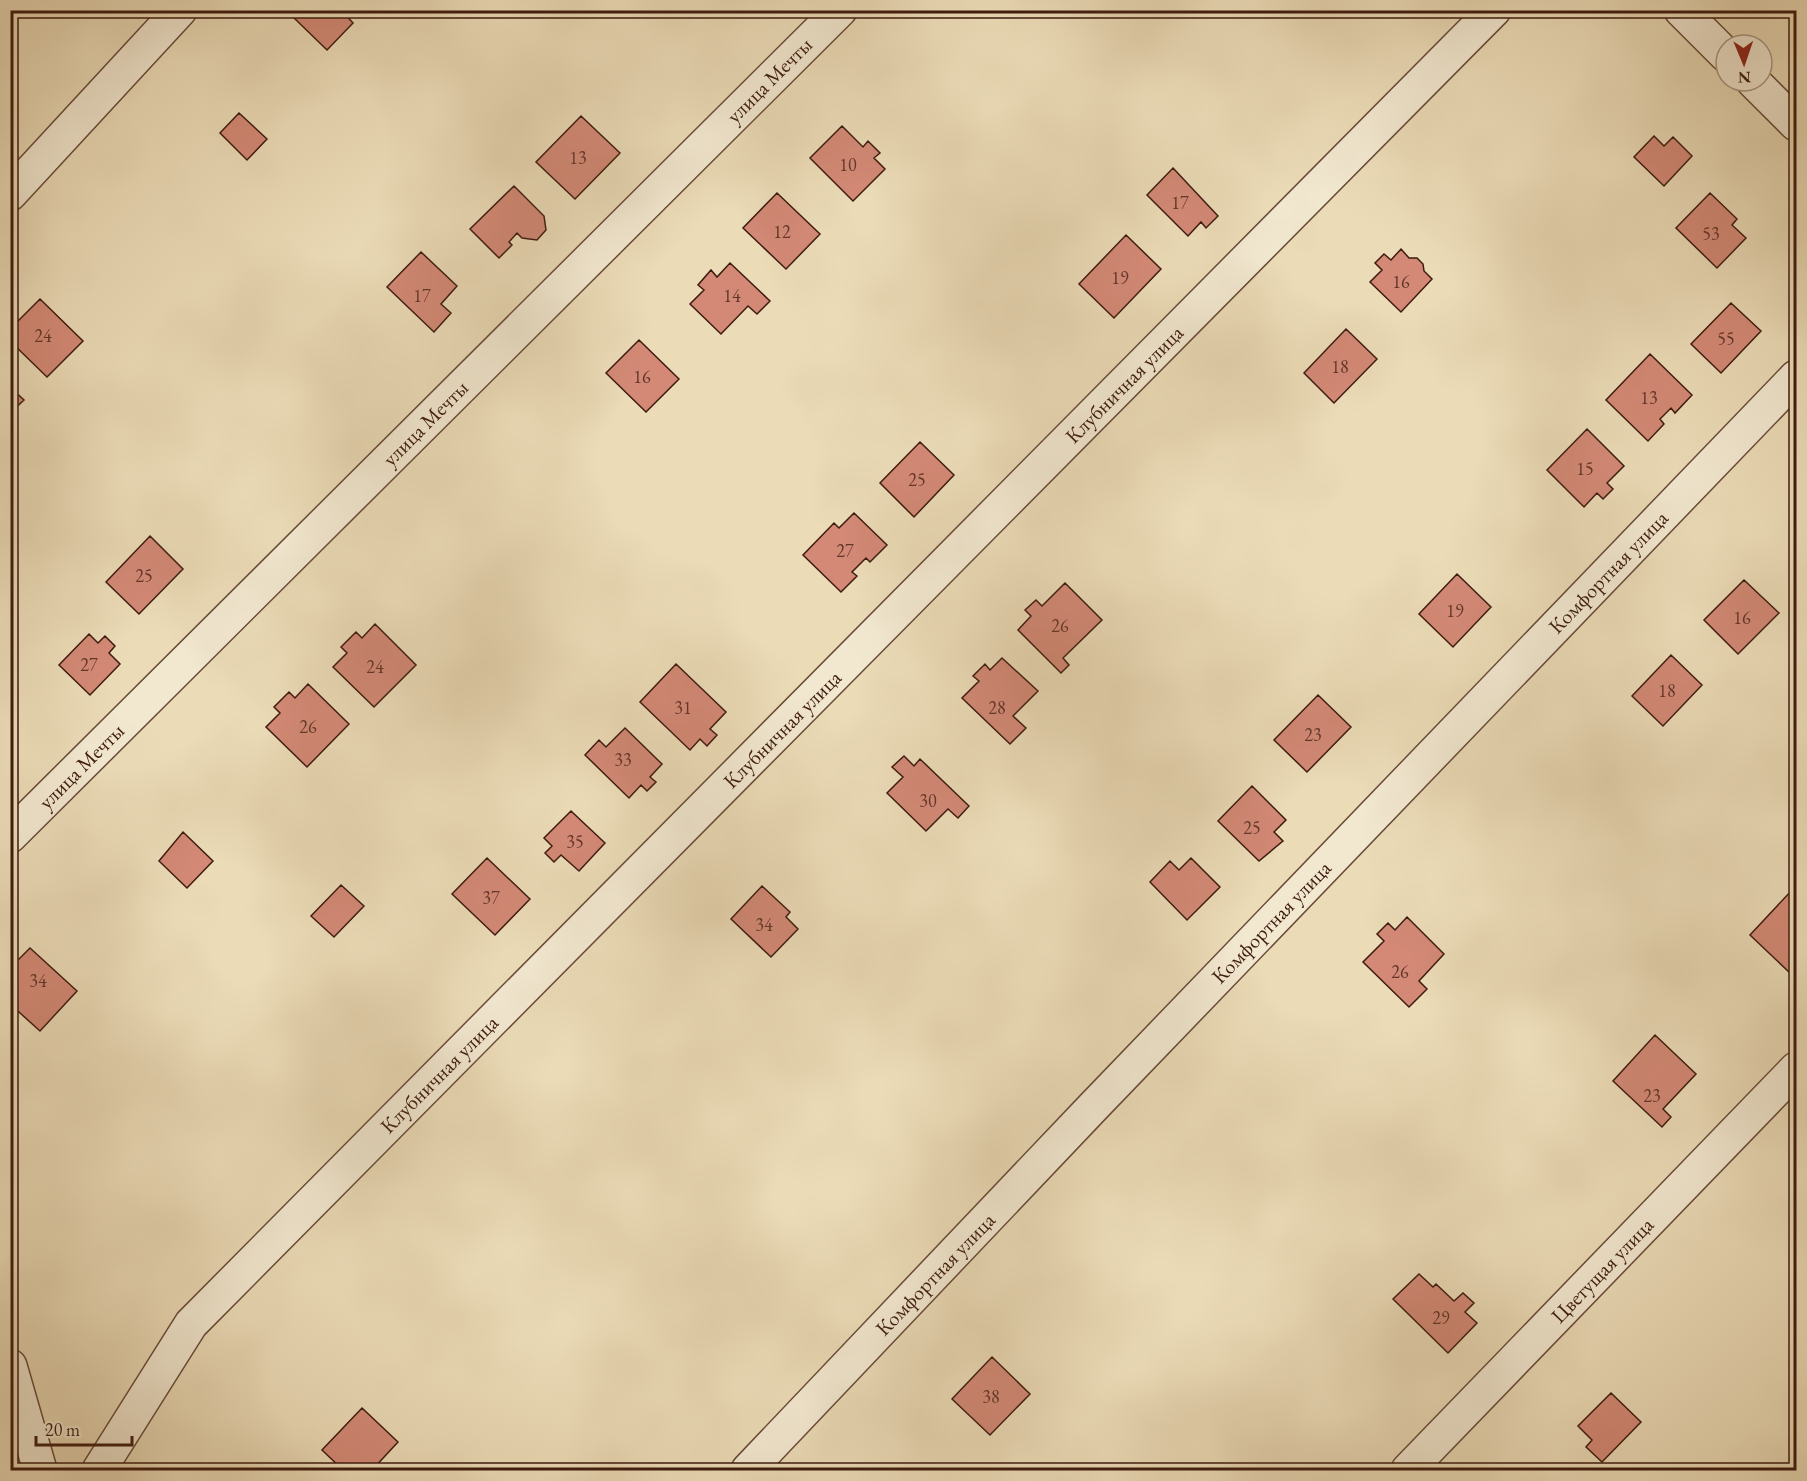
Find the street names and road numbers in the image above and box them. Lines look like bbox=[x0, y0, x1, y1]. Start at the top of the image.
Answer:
street label: улица Мечты bbox=[720, 31, 818, 129]
street label: Клубничная улица bbox=[1059, 319, 1189, 449]
street label: улица Мечты bbox=[376, 374, 474, 472]
street label: Комфортная улица bbox=[1542, 504, 1674, 639]
street label: Клубничная улица bbox=[717, 664, 847, 794]
street label: улица Мечты bbox=[32, 717, 130, 815]
street label: Комфортная улица bbox=[1205, 854, 1337, 989]
street label: Клубничная улица bbox=[374, 1009, 504, 1139]
street label: Комфортная улица bbox=[869, 1206, 1001, 1341]
street label: Цветущая улица bbox=[1545, 1211, 1660, 1329]

